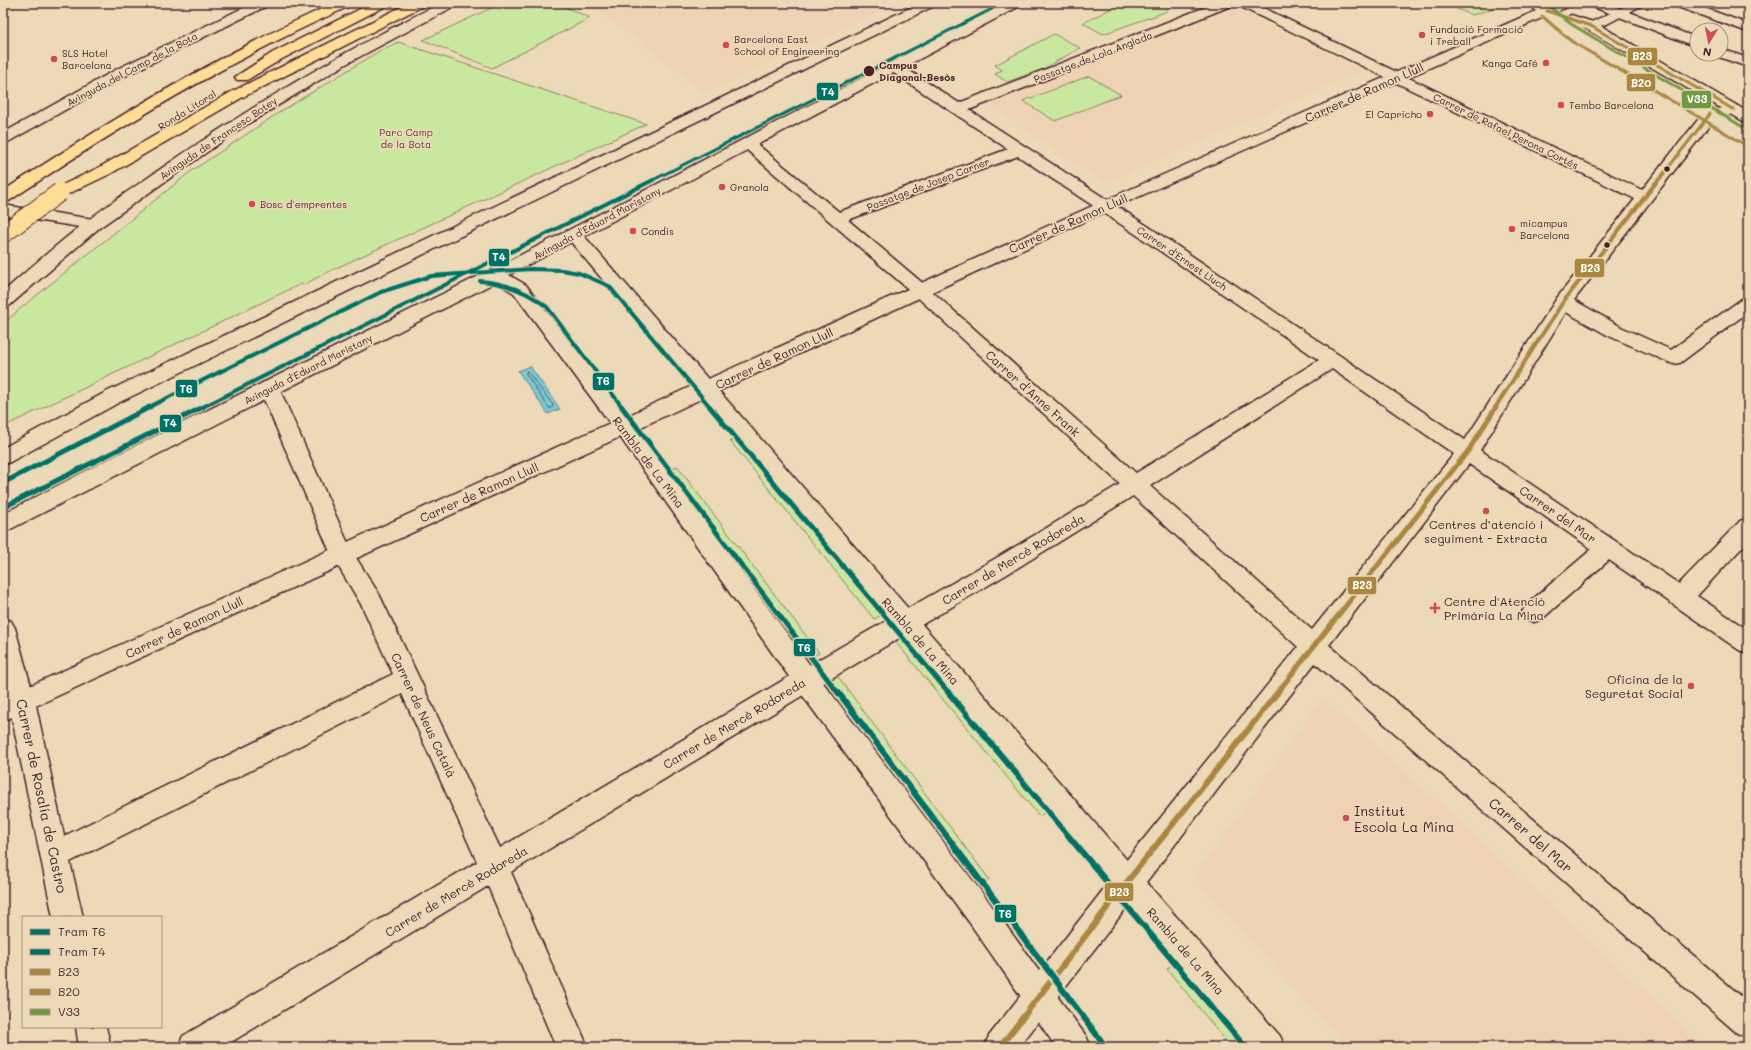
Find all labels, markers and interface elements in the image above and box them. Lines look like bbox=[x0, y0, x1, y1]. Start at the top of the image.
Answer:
place label: Fundació Formació i Treball bbox=[1430, 22, 1523, 48]
north arrow bbox=[1689, 22, 1729, 62]
street label: Avinguda del Camp de la Bota bbox=[64, 28, 200, 110]
street label: Passatge de Lola Anglada bbox=[1032, 28, 1154, 86]
marker: Fundació Formació i Treball bbox=[1417, 30, 1427, 40]
place label: Barcelona East School of Engineering bbox=[734, 32, 839, 58]
marker: Barcelona East School of Engineering bbox=[721, 40, 731, 50]
text: N bbox=[1702, 44, 1713, 60]
place label: SLS Hotel Barcelona bbox=[62, 46, 112, 72]
line badge: B23 bbox=[1627, 47, 1658, 66]
text: B23 bbox=[1632, 48, 1652, 63]
marker: SLS Hotel Barcelona bbox=[49, 54, 59, 64]
place label: Kanga Café bbox=[1482, 56, 1538, 70]
place label: Campus Diagonal-Besòs bbox=[879, 58, 955, 84]
marker: Kanga Café bbox=[1541, 58, 1551, 68]
street label: Carrer de Ramon Llull bbox=[1302, 59, 1426, 125]
marker: Campus Diagonal-Besòs bbox=[862, 64, 876, 78]
line badge: B20 bbox=[1626, 73, 1656, 92]
text: B20 bbox=[1631, 75, 1651, 90]
line badge: T4 bbox=[816, 82, 839, 101]
text: T4 bbox=[821, 84, 835, 99]
street label: Ronda Litoral bbox=[155, 87, 219, 133]
street label: Carrer de Rafael Perona Cortés bbox=[1431, 90, 1581, 172]
line badge: V33 bbox=[1681, 90, 1712, 109]
text: V33 bbox=[1687, 91, 1708, 106]
street label: Avinguda de Francesc Botey bbox=[156, 93, 280, 183]
place label: Tembo Barcelona bbox=[1569, 98, 1654, 112]
marker: Tembo Barcelona bbox=[1556, 100, 1566, 110]
place label: El Capricho bbox=[1365, 107, 1422, 121]
marker: El Capricho bbox=[1425, 109, 1435, 119]
park label: Parc Camp de la Bota bbox=[379, 125, 433, 151]
street label: Passatge de Josep Carner bbox=[865, 154, 991, 214]
unlabelled marker bbox=[1662, 164, 1672, 174]
place label: Granola bbox=[730, 180, 769, 194]
marker: Granola bbox=[717, 182, 727, 192]
street label: Avinguda d'Eduard Maristany bbox=[531, 183, 663, 263]
street label: Carrer de Ramon Llull bbox=[1006, 190, 1130, 256]
place label: Bosc d'emprentes bbox=[260, 197, 347, 211]
marker: Bosc d'emprentes bbox=[247, 199, 257, 209]
place label: micampus Barcelona bbox=[1520, 216, 1570, 242]
street label: Carrer d'Ernest Lluch bbox=[1134, 223, 1230, 294]
place label: Condis bbox=[641, 224, 674, 238]
marker: micampus Barcelona bbox=[1507, 224, 1517, 234]
marker: Condis bbox=[628, 226, 638, 236]
unlabelled marker bbox=[1602, 240, 1612, 250]
line badge: T4 bbox=[488, 248, 510, 267]
text: T4 bbox=[492, 249, 506, 264]
line badge: B23 bbox=[1574, 258, 1605, 278]
text: B23 bbox=[1580, 260, 1600, 275]
street label: Carrer de Ramon Llull bbox=[712, 324, 836, 392]
street label: Avinguda d'Eduard Maristany bbox=[241, 330, 375, 408]
street label: Carrer d'Anne Frank bbox=[982, 346, 1084, 440]
line badge: T6 bbox=[592, 372, 615, 391]
text: T6 bbox=[596, 373, 610, 388]
line badge: T6 bbox=[175, 379, 198, 398]
text: T6 bbox=[179, 381, 193, 396]
street label: Rambla de La Mina bbox=[609, 413, 689, 511]
line badge: T4 bbox=[159, 414, 182, 433]
text: T4 bbox=[163, 415, 177, 430]
street label: Carrer de Ramon Llull bbox=[417, 459, 541, 525]
street label: Carrer del Mar bbox=[1516, 482, 1600, 546]
marker: Centres d’atenció i seguiment - Extracta bbox=[1481, 506, 1491, 516]
street label: Carrer de Mercè Rodoreda bbox=[939, 510, 1087, 608]
place label: Centres d’atenció i seguiment - Extracta bbox=[1424, 516, 1548, 546]
line badge: B23 bbox=[1347, 576, 1377, 595]
text: B23 bbox=[1352, 577, 1372, 592]
street label: Carrer de Ramon Llull bbox=[122, 593, 246, 661]
place label: Centre d'Atenció Primària La Mina bbox=[1444, 593, 1545, 623]
street label: Rambla de La Mina bbox=[879, 594, 963, 688]
marker: Centre d'Atenció Primària La Mina bbox=[1429, 602, 1441, 614]
line badge: T6 bbox=[793, 638, 816, 657]
text: T6 bbox=[797, 640, 811, 655]
street label: Carrer de Neus Català bbox=[388, 650, 460, 780]
place label: Oficina de la Seguretat Social bbox=[1585, 671, 1683, 701]
street label: Carrer de Mercè Rodoreda bbox=[660, 674, 808, 772]
marker: Oficina de la Seguretat Social bbox=[1686, 681, 1696, 691]
street label: Carrer de Rosalía de Castro bbox=[12, 697, 72, 895]
street label: Carrer del Mar bbox=[1485, 793, 1577, 877]
place label: Institut Escola La Mina bbox=[1354, 801, 1455, 836]
marker: Institut Escola La Mina bbox=[1341, 813, 1351, 823]
street label: Carrer de Mercè Rodoreda bbox=[382, 842, 530, 940]
line badge: B23 bbox=[1104, 882, 1134, 902]
text: B23 bbox=[1109, 884, 1129, 899]
line badge: T6 bbox=[994, 904, 1017, 923]
street label: Rambla de La Mina bbox=[1144, 904, 1228, 998]
text: T6 bbox=[998, 906, 1012, 921]
legend bbox=[22, 916, 162, 1028]
text: Tram T6 bbox=[58, 923, 106, 939]
text: Tram T4 bbox=[58, 943, 105, 959]
text: B23 bbox=[58, 963, 79, 979]
text: B20 bbox=[58, 983, 80, 999]
text: V33 bbox=[58, 1003, 80, 1019]

